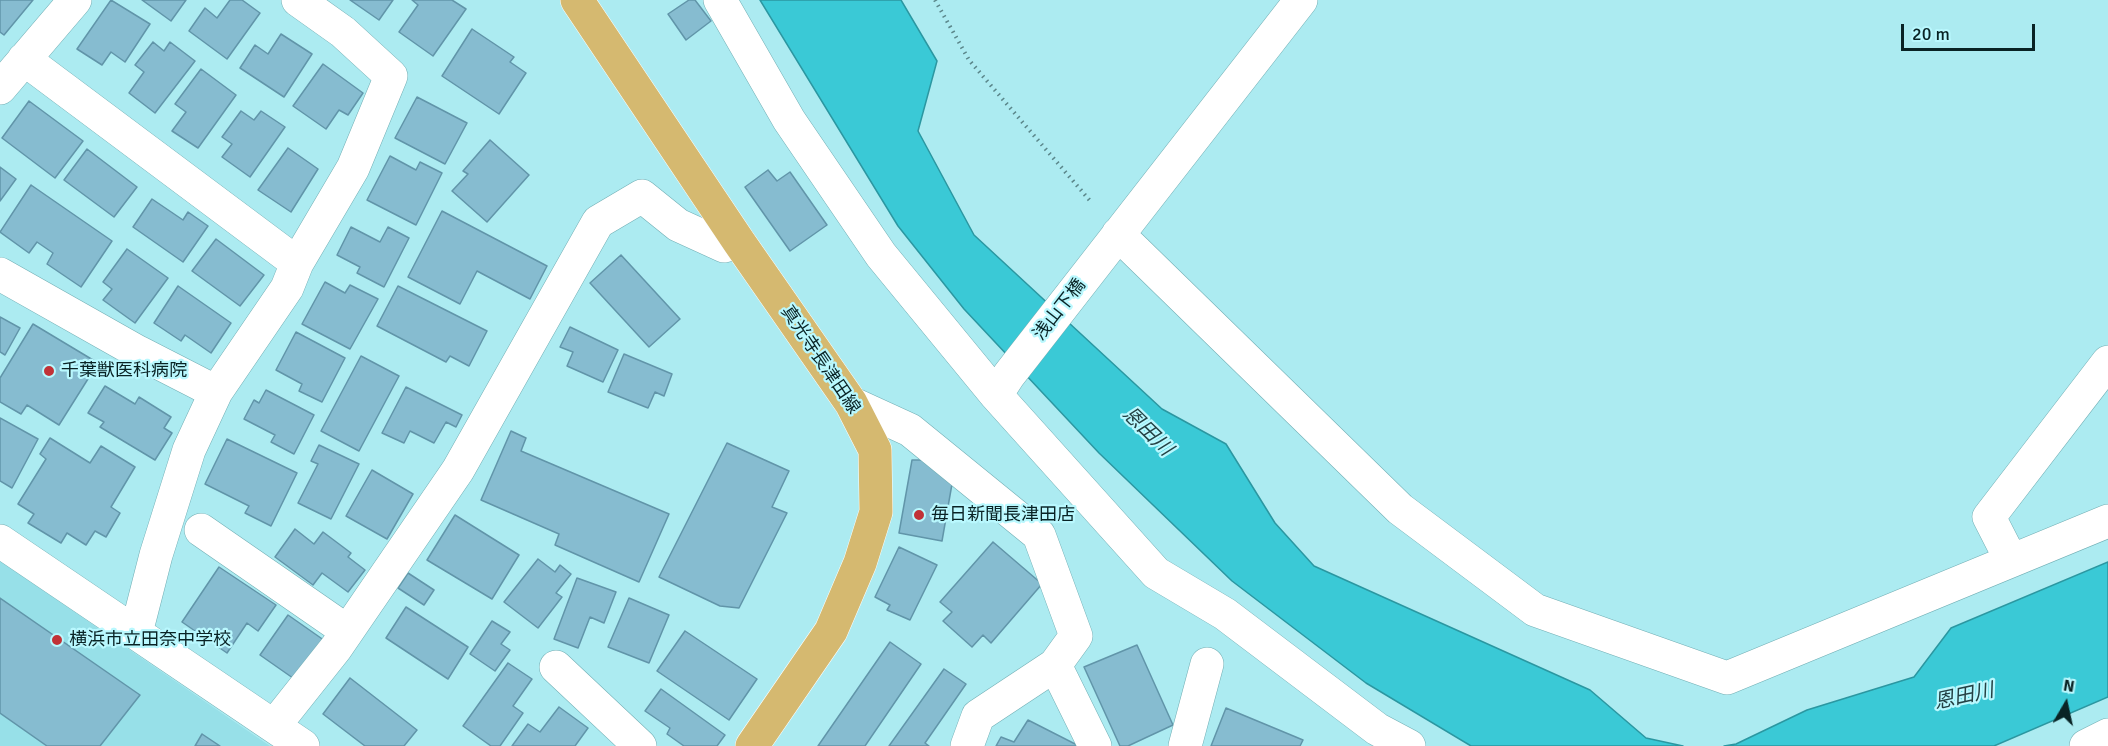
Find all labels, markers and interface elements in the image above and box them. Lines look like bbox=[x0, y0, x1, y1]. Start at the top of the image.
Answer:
scale bar bbox=[1904, 12, 2038, 50]
text: 20 m bbox=[1912, 23, 1950, 45]
street label: 浅山下橋 bbox=[1029, 275, 1091, 345]
street label: 真光寺長津田線 bbox=[776, 302, 864, 418]
place label: 千葉獣医科病院 bbox=[61, 360, 187, 382]
marker: 千葉獣医科病院 bbox=[42, 364, 56, 378]
water label: 恩田川 bbox=[1117, 403, 1177, 461]
place label: 毎日新聞長津田店 bbox=[931, 504, 1075, 526]
marker: 毎日新聞長津田店 bbox=[912, 508, 926, 522]
place label: 横浜市立田奈中学校 bbox=[69, 629, 231, 651]
marker: 横浜市立田奈中学校 bbox=[50, 633, 64, 647]
north arrow bbox=[2036, 674, 2096, 734]
text: N bbox=[2062, 675, 2076, 697]
water label: 恩田川 bbox=[1932, 679, 1996, 715]

